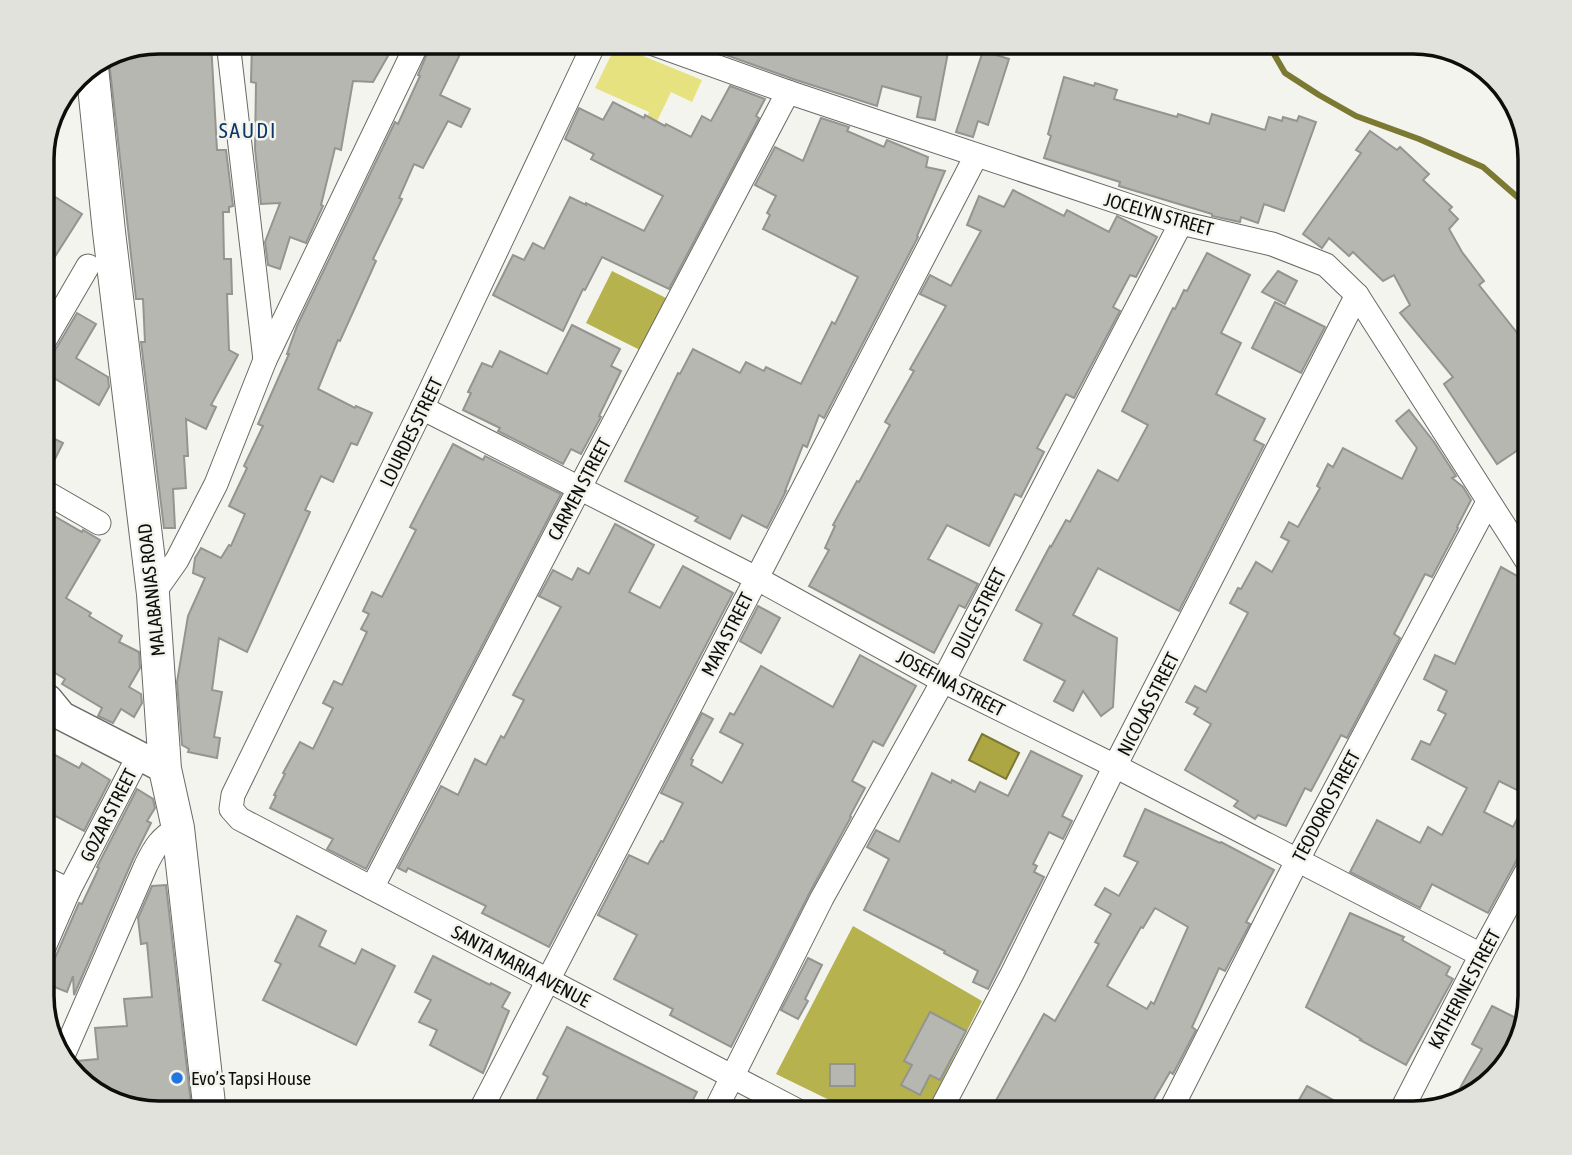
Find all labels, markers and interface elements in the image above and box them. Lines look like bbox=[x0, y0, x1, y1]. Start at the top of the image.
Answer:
district label: SAUDI bbox=[219, 118, 277, 142]
street label: JOCELYN STREET bbox=[1102, 188, 1217, 240]
street label: LOURDES STREET bbox=[375, 373, 447, 490]
street label: CARMEN STREET bbox=[543, 434, 615, 544]
street label: MALABANIAS ROAD bbox=[133, 523, 169, 657]
street label: DULCE STREET bbox=[946, 564, 1010, 662]
street label: MAYA STREET bbox=[697, 588, 758, 679]
street label: JOSEFINA STREET bbox=[893, 645, 1009, 721]
street label: NICOLAS STREET bbox=[1113, 648, 1184, 759]
street label: TEODORO STREET bbox=[1287, 746, 1365, 865]
street label: GOZAR STREET bbox=[75, 764, 141, 865]
street label: SANTA MARIA AVENUE bbox=[448, 920, 594, 1012]
street label: KATHERINE STREET bbox=[1423, 925, 1505, 1052]
place label: Evo’s Tapsi House bbox=[191, 1067, 311, 1089]
marker: Evo’s Tapsi House bbox=[169, 1070, 185, 1086]

